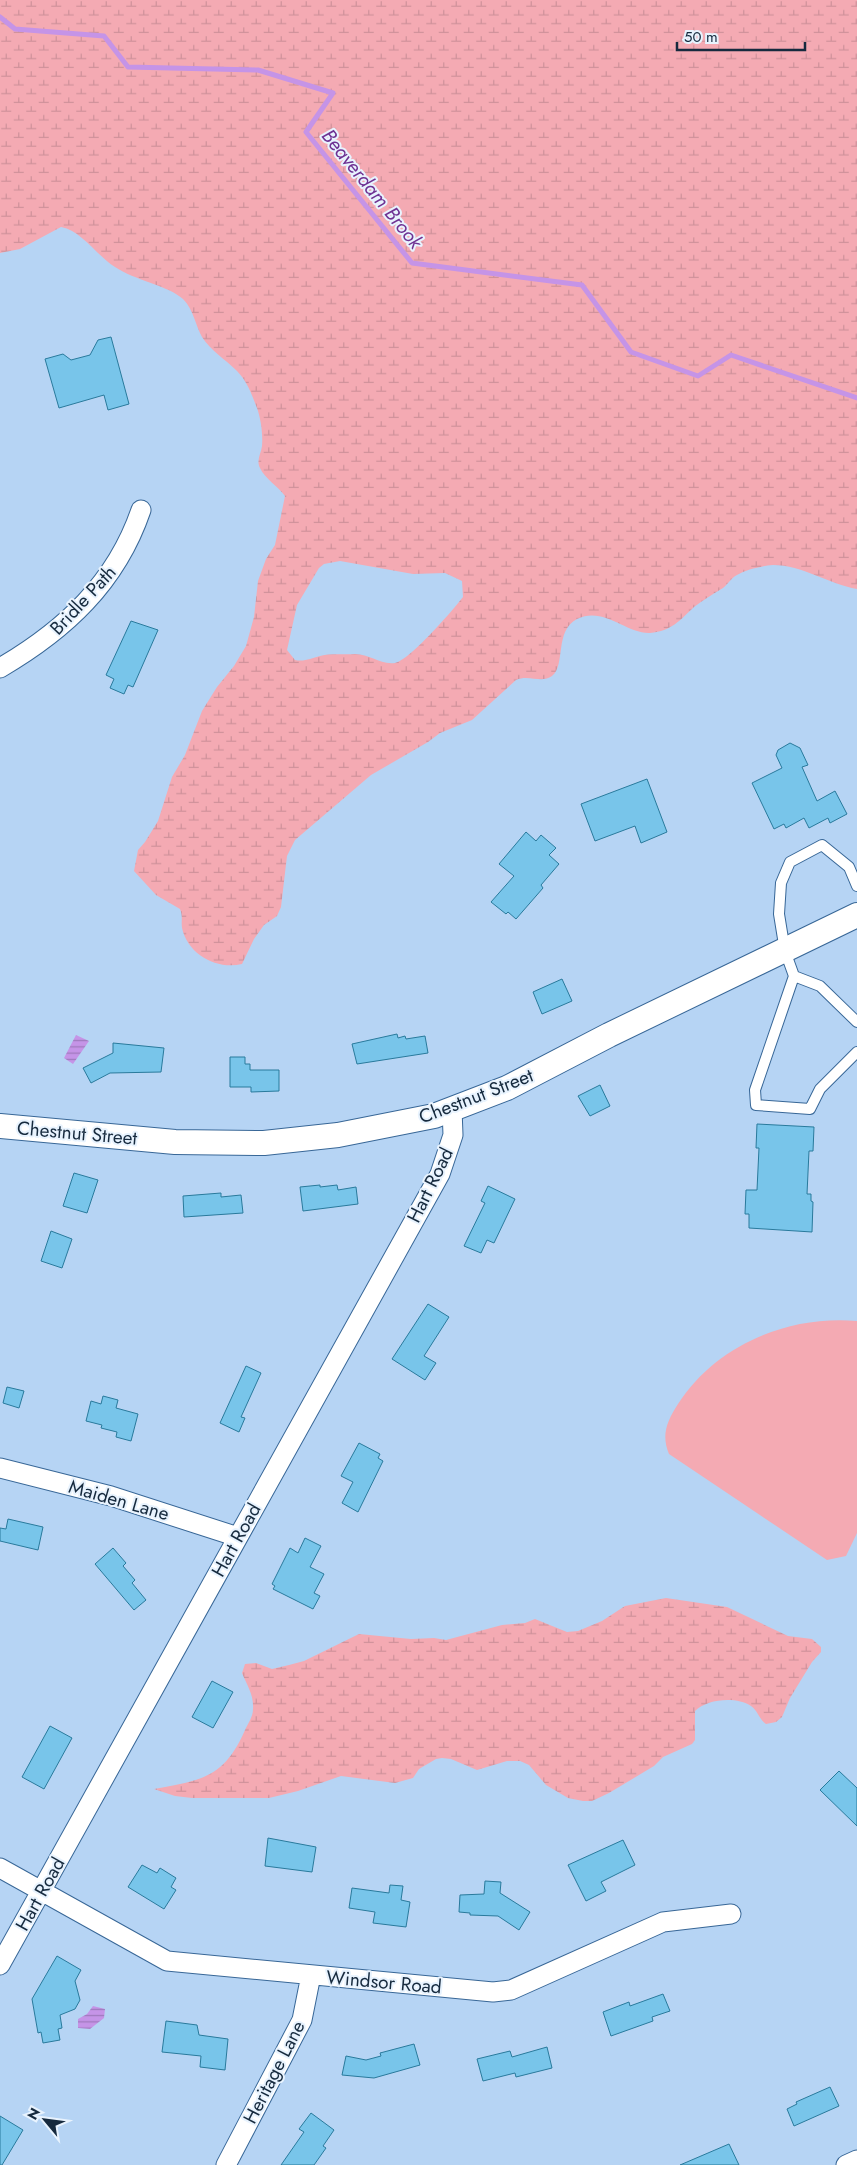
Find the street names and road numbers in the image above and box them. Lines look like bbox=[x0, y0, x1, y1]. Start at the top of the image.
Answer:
street label: Bridle Path bbox=[44, 559, 122, 641]
street label: Chestnut Street bbox=[415, 1062, 538, 1130]
street label: Chestnut Street bbox=[16, 1114, 139, 1152]
street label: Hart Road bbox=[400, 1143, 460, 1227]
street label: Maiden Lane bbox=[66, 1473, 173, 1527]
street label: Hart Road bbox=[205, 1498, 267, 1582]
street label: Hart Road bbox=[9, 1852, 71, 1936]
street label: Windsor Road bbox=[325, 1964, 443, 2000]
street label: Heritage Lane bbox=[236, 2016, 312, 2128]

